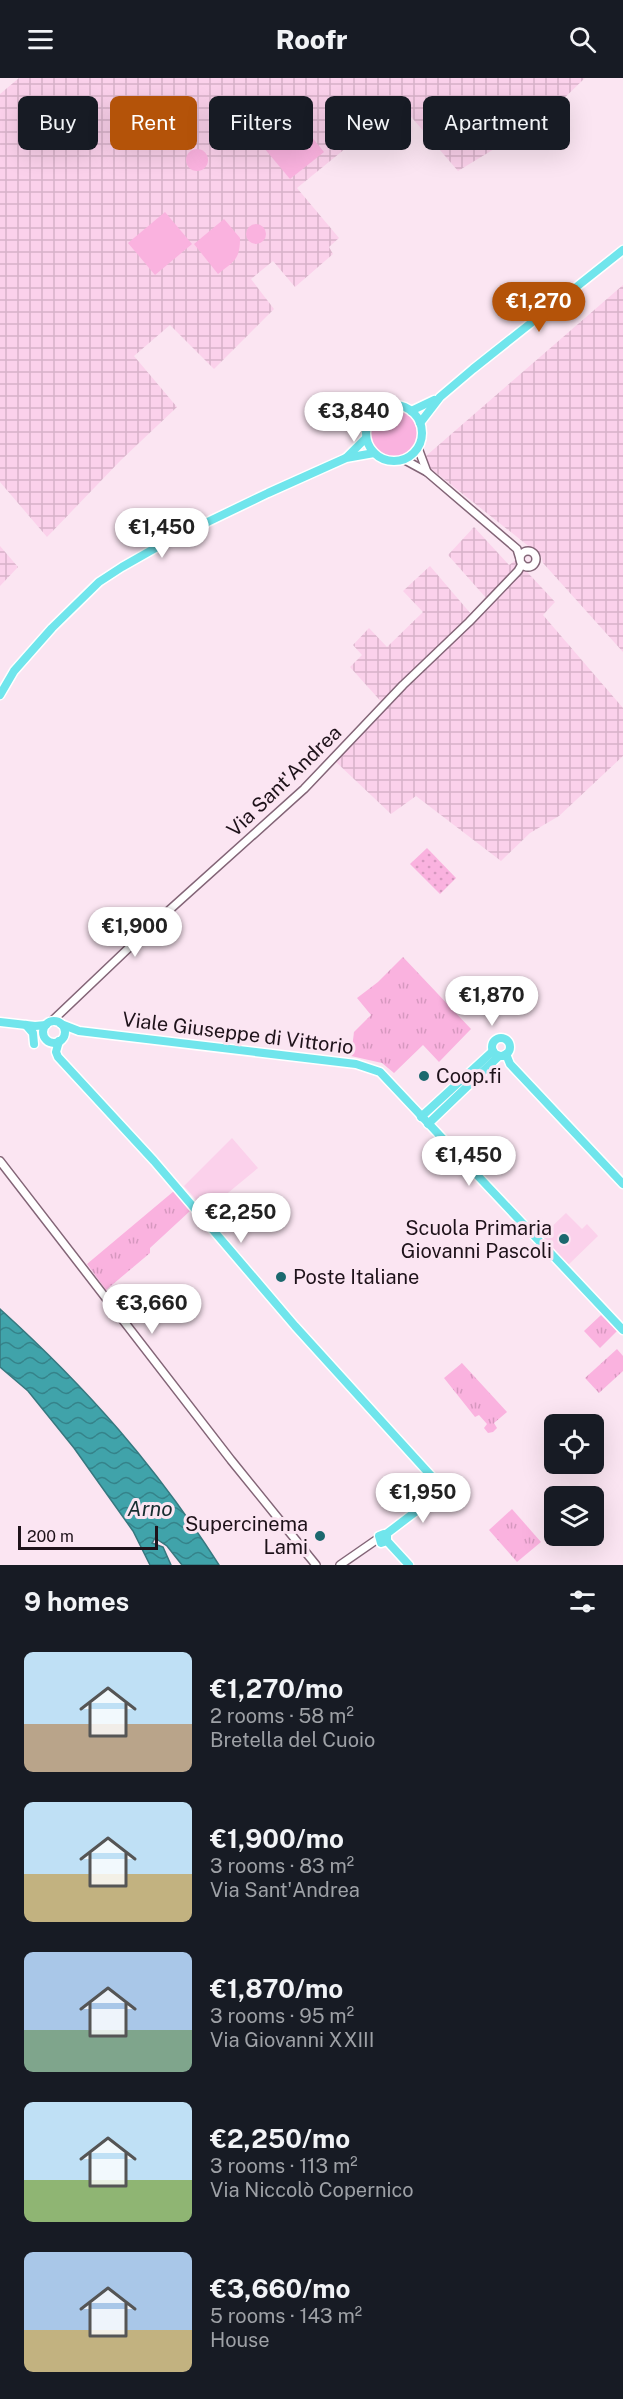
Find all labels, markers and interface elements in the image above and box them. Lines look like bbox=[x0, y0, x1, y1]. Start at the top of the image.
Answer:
icon: menu bbox=[24, 23, 57, 56]
text: Roofr bbox=[276, 23, 347, 55]
icon: search bbox=[566, 23, 599, 56]
chip: Buy bbox=[18, 96, 98, 150]
chip: Rent bbox=[110, 96, 197, 150]
chip: Filters bbox=[209, 96, 313, 150]
chip: New bbox=[325, 96, 411, 150]
chip: Apartment bbox=[423, 96, 570, 150]
pin: €1,270 bbox=[490, 282, 588, 333]
text: €1,270 bbox=[506, 289, 572, 313]
pin: €3,840 bbox=[305, 392, 403, 443]
text: €3,840 bbox=[318, 399, 390, 423]
pin: €1,450 bbox=[113, 508, 211, 559]
text: €1,450 bbox=[129, 515, 195, 539]
street label: Via Sant'Andrea bbox=[222, 720, 346, 842]
pin: €1,900 bbox=[86, 907, 184, 958]
text: €1,900 bbox=[102, 914, 168, 938]
pin: €1,870 bbox=[443, 976, 541, 1027]
text: €1,870 bbox=[459, 983, 525, 1007]
street label: Viale Giuseppe di Vittorio bbox=[121, 1007, 355, 1059]
place label: Coop.fi bbox=[436, 1064, 502, 1088]
marker: Coop.fi bbox=[417, 1069, 431, 1083]
pin: €1,450 bbox=[420, 1136, 518, 1187]
text: €1,450 bbox=[436, 1143, 502, 1167]
pin: €2,250 bbox=[192, 1193, 290, 1244]
text: €2,250 bbox=[206, 1200, 276, 1224]
place label: Scuola Primaria Giovanni Pascoli bbox=[401, 1216, 552, 1263]
marker: Scuola Primaria Giovanni Pascoli bbox=[557, 1232, 571, 1246]
place label: Poste Italiane bbox=[293, 1265, 419, 1289]
marker: Poste Italiane bbox=[274, 1270, 288, 1284]
pin: €3,660 bbox=[103, 1284, 201, 1335]
text: €3,660 bbox=[116, 1291, 188, 1315]
map controls bbox=[544, 1414, 604, 1546]
button: locate bbox=[544, 1414, 604, 1474]
pin: €1,950 bbox=[374, 1473, 472, 1524]
text: €1,950 bbox=[390, 1480, 456, 1504]
button: layers bbox=[544, 1486, 604, 1546]
water label: Arno bbox=[127, 1496, 173, 1521]
place label: Supercinema Lami bbox=[185, 1512, 308, 1559]
scale bar bbox=[18, 1523, 158, 1550]
text: 200 m bbox=[27, 1527, 74, 1546]
marker: Supercinema Lami bbox=[313, 1529, 327, 1543]
icon: filters bbox=[566, 1585, 599, 1618]
text: 9 homes bbox=[24, 1586, 129, 1617]
text: €1,270/mo bbox=[210, 1673, 343, 1704]
icon: home bbox=[72, 1676, 144, 1748]
text: 2 rooms · 58 m² bbox=[210, 1704, 354, 1728]
text: Bretella del Cuoio bbox=[210, 1728, 375, 1752]
text: €1,900/mo bbox=[210, 1823, 344, 1854]
icon: home bbox=[72, 1826, 144, 1898]
text: 3 rooms · 83 m² bbox=[210, 1854, 354, 1878]
text: Via Sant'Andrea bbox=[210, 1878, 360, 1902]
text: €1,870/mo bbox=[210, 1973, 343, 2004]
icon: home bbox=[72, 1976, 144, 2048]
text: 3 rooms · 95 m² bbox=[210, 2004, 354, 2028]
text: Via Giovanni XXIII bbox=[210, 2028, 374, 2052]
text: €2,250/mo bbox=[210, 2123, 350, 2154]
icon: home bbox=[72, 2126, 144, 2198]
text: 3 rooms · 113 m² bbox=[210, 2154, 358, 2178]
text: Via Niccolò Copernico bbox=[210, 2178, 414, 2202]
text: €3,660/mo bbox=[210, 2273, 351, 2304]
icon: home bbox=[72, 2276, 144, 2348]
text: 5 rooms · 143 m² bbox=[210, 2304, 362, 2328]
text: House bbox=[210, 2328, 270, 2352]

